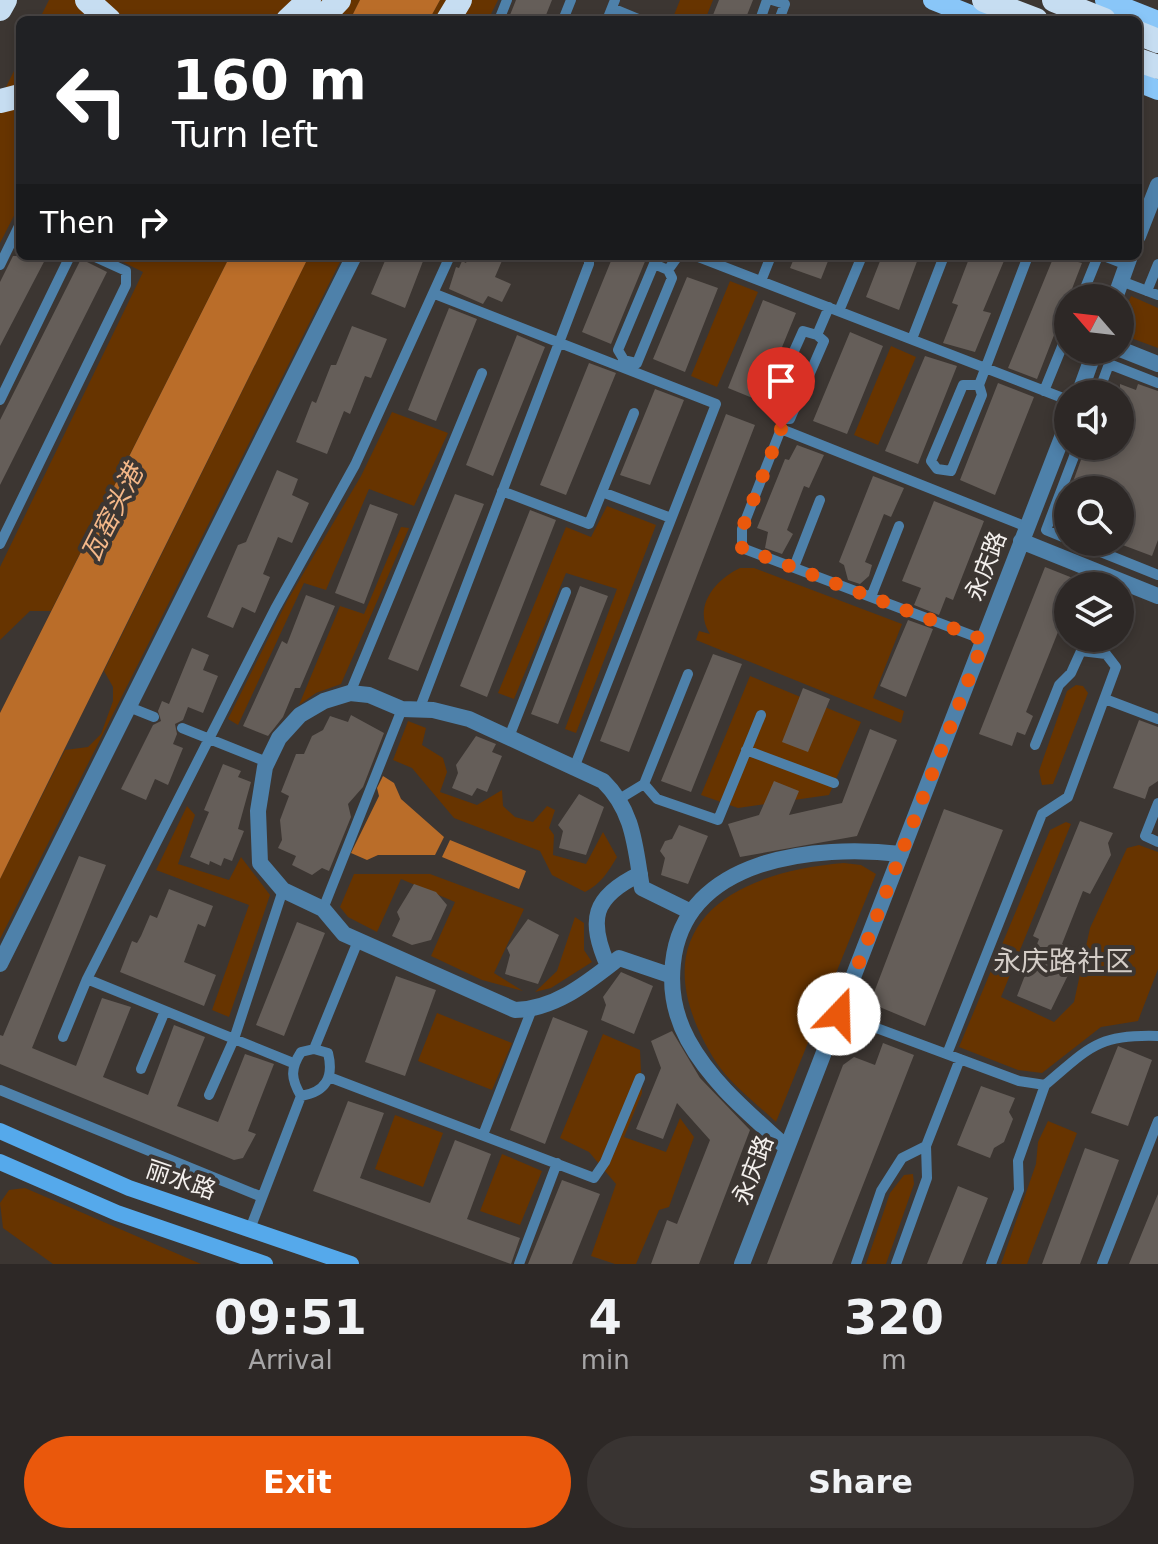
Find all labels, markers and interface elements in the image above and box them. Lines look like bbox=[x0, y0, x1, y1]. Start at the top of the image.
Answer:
text: 160 m bbox=[172, 47, 367, 112]
icon: left bbox=[40, 48, 144, 152]
text: Turn left bbox=[172, 114, 318, 155]
icon: right bbox=[131, 200, 175, 244]
text: Then bbox=[40, 205, 115, 240]
north arrow bbox=[1054, 284, 1134, 364]
map controls bbox=[1054, 284, 1134, 652]
pin bbox=[747, 347, 815, 429]
icon: arrive bbox=[759, 359, 803, 403]
button: sound bbox=[1054, 380, 1134, 460]
water label: 瓦窑头港 bbox=[75, 456, 151, 566]
button: search bbox=[1054, 476, 1134, 556]
street label: 永庆路 bbox=[960, 527, 1012, 605]
button: layers bbox=[1054, 572, 1134, 652]
district label: 永庆路社区 bbox=[993, 945, 1133, 978]
position arrow bbox=[797, 972, 881, 1056]
street label: 永庆路 bbox=[727, 1131, 779, 1209]
street label: 丽水路 bbox=[142, 1155, 220, 1205]
text: 09:51 bbox=[214, 1289, 367, 1345]
text: 4 bbox=[589, 1289, 622, 1345]
text: 320 bbox=[844, 1289, 944, 1345]
text: Arrival bbox=[248, 1345, 333, 1375]
text: min bbox=[581, 1345, 630, 1375]
text: m bbox=[881, 1345, 907, 1375]
button: Exit bbox=[24, 1436, 571, 1528]
button: Share bbox=[587, 1436, 1134, 1528]

